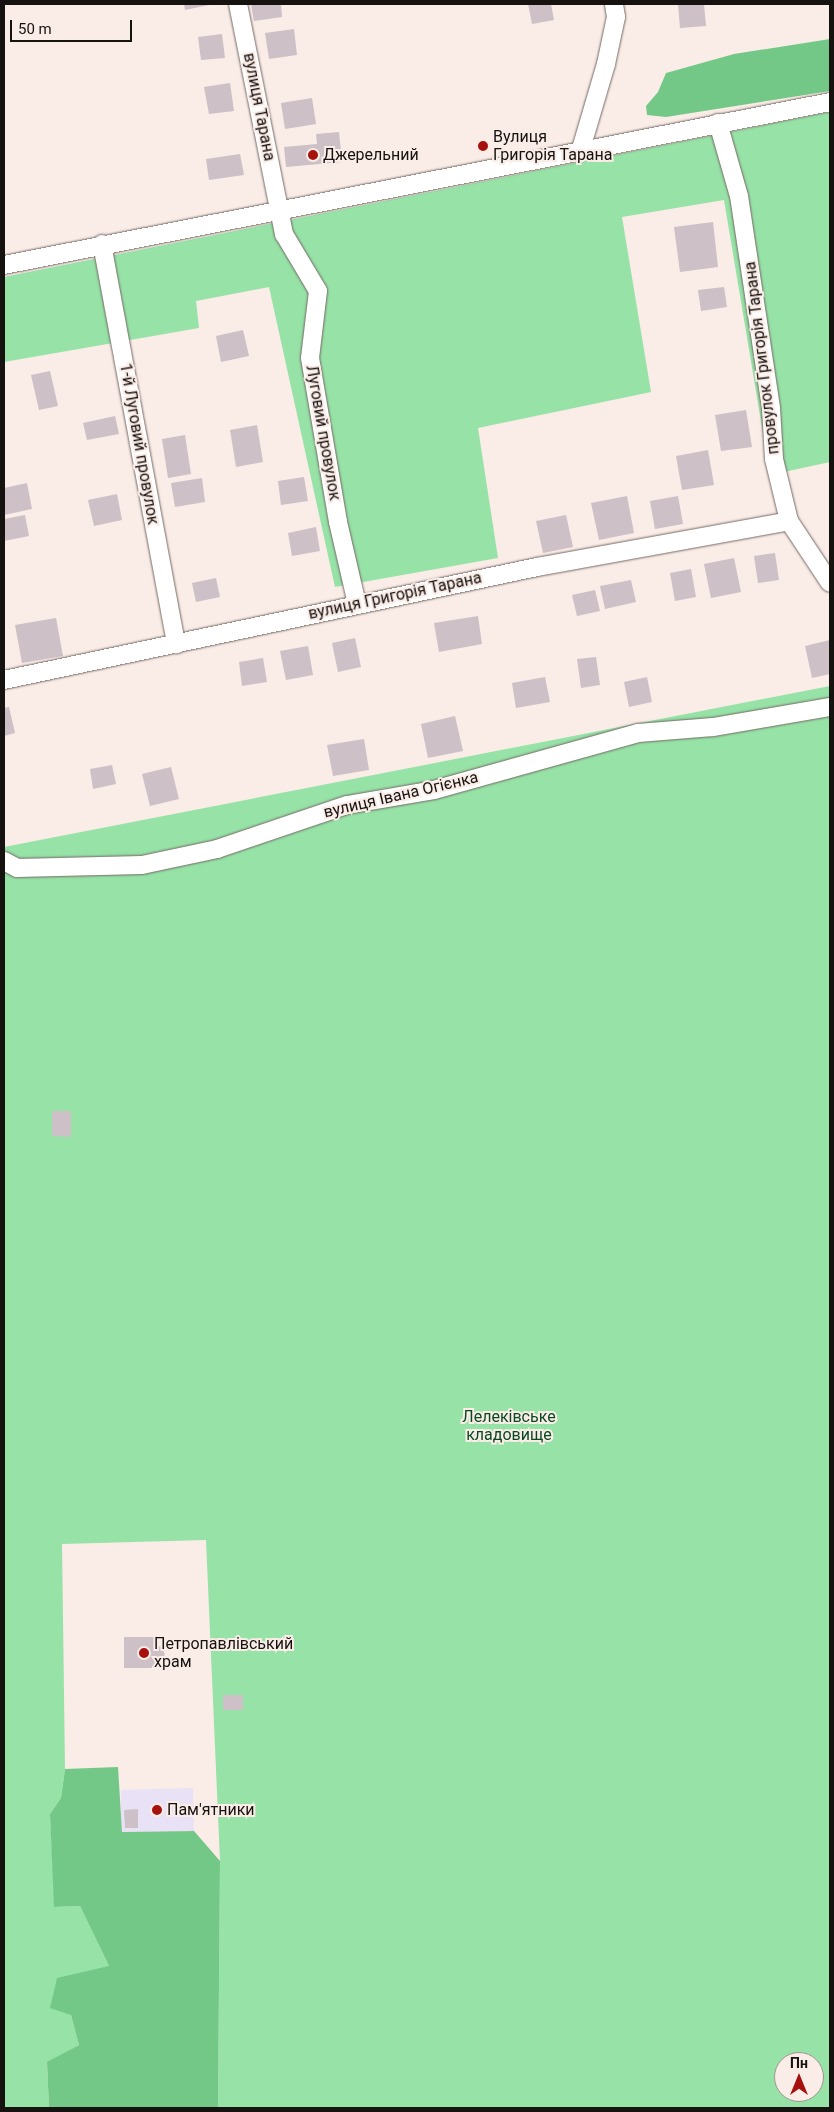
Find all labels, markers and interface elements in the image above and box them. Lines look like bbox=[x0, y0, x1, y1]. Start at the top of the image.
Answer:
scale bar bbox=[12, 10, 135, 42]
text: 50 m bbox=[18, 20, 52, 38]
street label: вулиця Тарана bbox=[239, 51, 279, 163]
place label: Вулиця Григорія Тарана bbox=[493, 127, 613, 165]
marker: Вулиця Григорія Тарана bbox=[477, 140, 489, 152]
place label: Джерельний bbox=[323, 145, 419, 165]
marker: Джерельний bbox=[307, 149, 319, 161]
street label: провулок Григорія Тарана bbox=[741, 260, 783, 456]
street label: 1-й Луговий провулок bbox=[115, 362, 163, 526]
street label: Луговий провулок bbox=[302, 364, 344, 502]
street label: вулиця Григорія Тарана bbox=[306, 568, 484, 624]
street label: вулиця Івана Огієнка bbox=[322, 768, 480, 822]
park label: Лелеківське кладовище bbox=[462, 1407, 556, 1445]
place label: Петропавлівський храм bbox=[154, 1634, 293, 1672]
marker: Петропавлівський храм bbox=[138, 1647, 150, 1659]
place label: Пам'ятники bbox=[167, 1800, 255, 1820]
marker: Пам'ятники bbox=[151, 1804, 163, 1816]
north arrow bbox=[774, 2052, 824, 2102]
text: Пн bbox=[790, 2055, 808, 2071]

